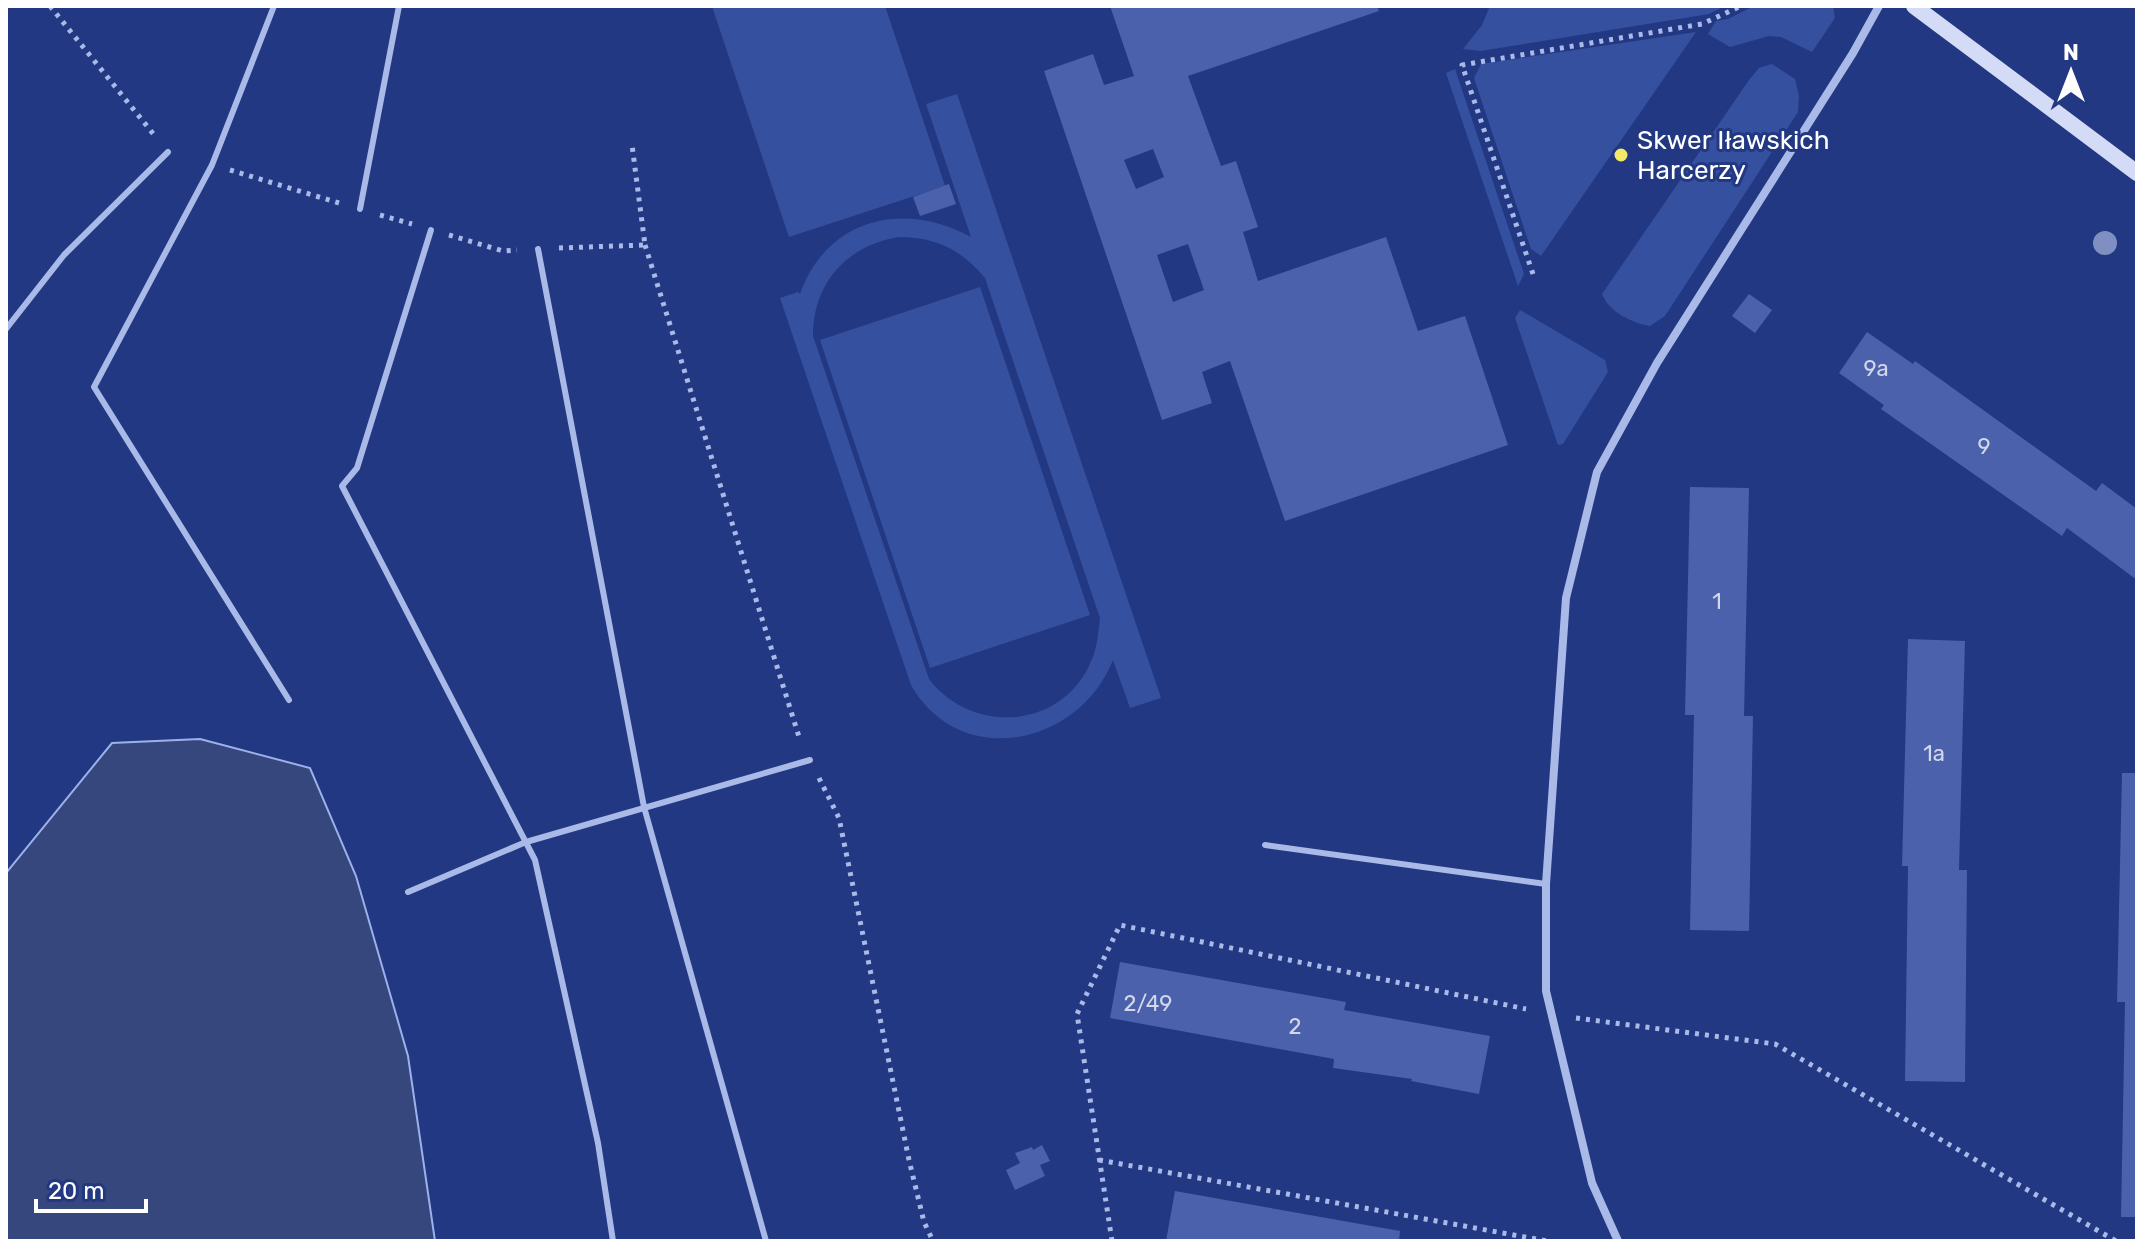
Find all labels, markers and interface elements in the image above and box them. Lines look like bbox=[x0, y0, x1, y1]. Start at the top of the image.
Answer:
north arrow bbox=[2031, 32, 2111, 112]
text: N bbox=[2063, 39, 2079, 66]
place label: Skwer Iławskich Harcerzy bbox=[1637, 125, 1830, 186]
marker: Skwer Iławskich Harcerzy bbox=[1612, 146, 1630, 164]
house number: 9a bbox=[1863, 355, 1889, 382]
house number: 9 bbox=[1977, 433, 1991, 460]
house number: 1 bbox=[1712, 588, 1722, 615]
house number: 1a bbox=[1923, 740, 1945, 767]
house number: 2/49 bbox=[1124, 990, 1172, 1017]
house number: 2 bbox=[1289, 1013, 1301, 1040]
scale bar bbox=[36, 1163, 146, 1213]
text: 20 m bbox=[48, 1177, 105, 1205]

